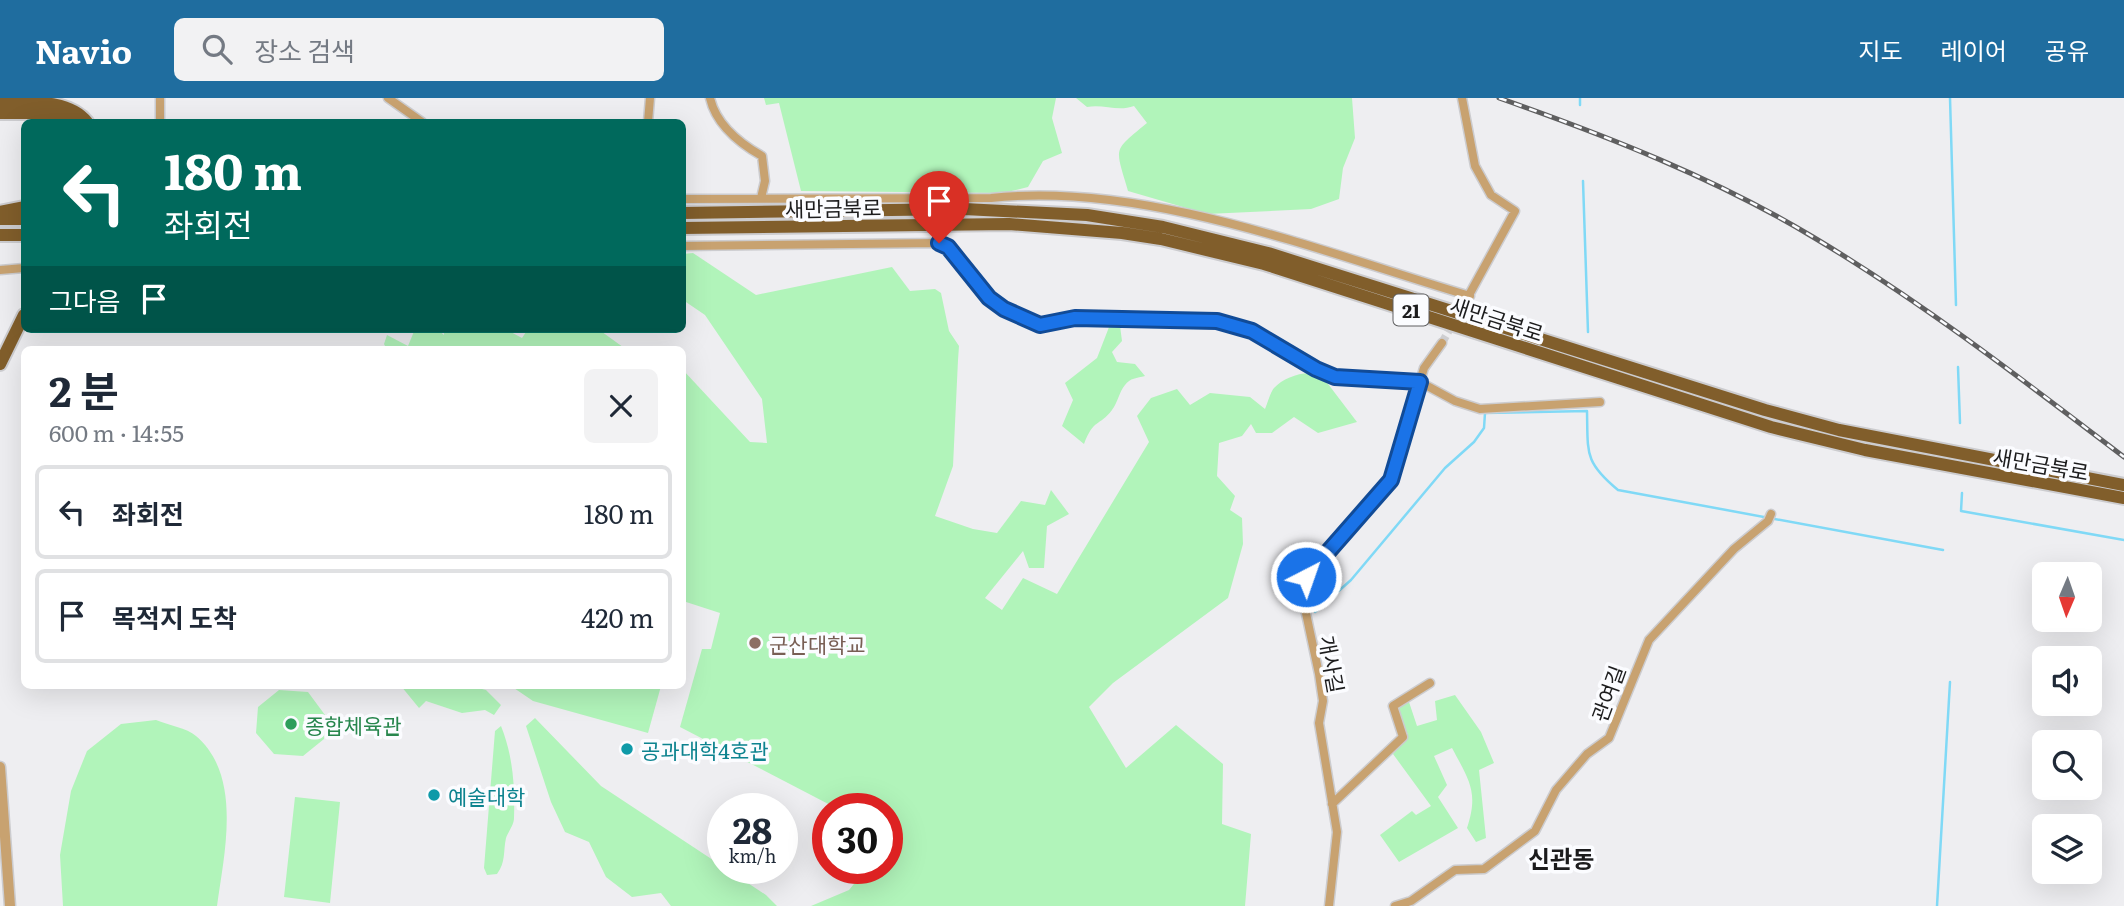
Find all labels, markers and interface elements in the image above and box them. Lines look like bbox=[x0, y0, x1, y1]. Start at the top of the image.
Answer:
search box bbox=[174, 18, 664, 81]
text: Navio bbox=[35, 25, 132, 74]
icon: search bbox=[198, 30, 236, 68]
text: 장소 검색 bbox=[254, 30, 355, 69]
text: 지도 bbox=[1858, 32, 1903, 67]
text: 레이어 bbox=[1941, 32, 2007, 67]
text: 공유 bbox=[2045, 32, 2089, 67]
text: 180 m bbox=[164, 132, 302, 205]
icon: left bbox=[49, 147, 140, 238]
pin bbox=[909, 171, 969, 243]
icon: arrive bbox=[920, 182, 958, 220]
street label: 새만금북로 bbox=[784, 191, 882, 223]
text: 좌회전 bbox=[164, 199, 252, 247]
text: 그다음 bbox=[49, 280, 121, 319]
icon: arrive bbox=[135, 280, 173, 318]
street label: 새만금북로 bbox=[1446, 288, 1548, 348]
road number: 21 bbox=[1394, 294, 1428, 326]
text: 2 분 bbox=[49, 358, 119, 420]
button: close bbox=[584, 369, 658, 443]
text: 600 m · 14:55 bbox=[49, 415, 184, 449]
street label: 새만금북로 bbox=[1991, 439, 2091, 487]
icon: left bbox=[53, 493, 91, 531]
text: 좌회전 bbox=[112, 493, 184, 532]
text: 180 m bbox=[584, 493, 654, 532]
position arrow bbox=[1269, 540, 1343, 614]
north arrow bbox=[2032, 562, 2102, 632]
map controls bbox=[2032, 562, 2102, 884]
icon: arrive bbox=[53, 597, 91, 635]
text: 목적지 도착 bbox=[112, 597, 237, 636]
text: 420 m bbox=[581, 597, 654, 636]
place label: 군산대학교 bbox=[769, 628, 866, 659]
street label: 개사길 bbox=[1313, 633, 1353, 695]
marker: 군산대학교 bbox=[747, 635, 763, 651]
button: sound bbox=[2032, 646, 2102, 716]
street label: 관여길 bbox=[1583, 660, 1631, 726]
place label: 종합체육관 bbox=[305, 709, 402, 740]
marker: 종합체육관 bbox=[283, 716, 299, 732]
button: search bbox=[2032, 730, 2102, 800]
place label: 공과대학4호관 bbox=[641, 734, 769, 765]
marker: 공과대학4호관 bbox=[619, 741, 635, 757]
place label: 예술대학 bbox=[448, 780, 525, 811]
marker: 예술대학 bbox=[426, 787, 442, 803]
speed limit sign: 30 bbox=[812, 793, 903, 884]
text: 28 bbox=[733, 803, 772, 855]
button: layers bbox=[2032, 814, 2102, 884]
district label: 신관동 bbox=[1528, 840, 1594, 875]
text: km/h bbox=[729, 842, 776, 869]

